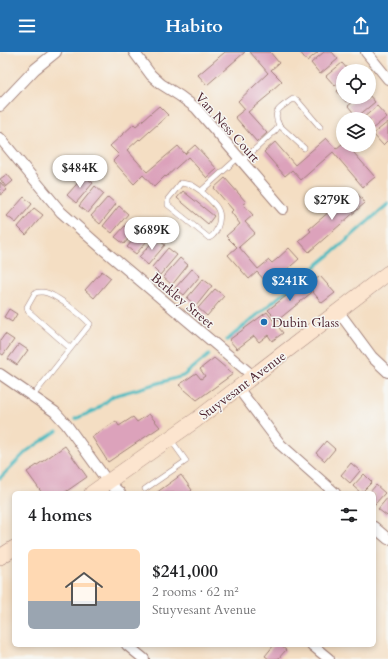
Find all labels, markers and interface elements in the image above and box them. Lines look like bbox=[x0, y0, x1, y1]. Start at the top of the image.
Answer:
text: Habito bbox=[165, 14, 223, 39]
icon: menu bbox=[16, 15, 38, 37]
icon: share bbox=[350, 15, 372, 37]
map controls bbox=[336, 64, 376, 152]
button: locate bbox=[336, 64, 376, 104]
street label: Van Ness Court bbox=[191, 89, 263, 166]
button: layers bbox=[336, 112, 376, 152]
pin: $484K bbox=[52, 155, 108, 189]
text: $484K bbox=[61, 159, 99, 177]
pin: $279K bbox=[304, 187, 360, 221]
text: $279K bbox=[313, 191, 351, 209]
pin: $689K bbox=[124, 217, 180, 251]
text: $689K bbox=[133, 221, 171, 239]
pin: $241K bbox=[262, 268, 318, 302]
street label: Berkley Street bbox=[147, 269, 218, 333]
text: $241K bbox=[271, 272, 309, 290]
place label: Dubin Glass bbox=[272, 314, 339, 332]
marker: Dubin Glass bbox=[259, 317, 269, 327]
street label: Stuyvesant Avenue bbox=[196, 347, 290, 424]
text: 4 homes bbox=[28, 504, 92, 527]
icon: filters bbox=[338, 504, 360, 526]
text: $241,000 bbox=[152, 560, 218, 583]
icon: home bbox=[60, 565, 108, 613]
text: 2 rooms · 62 m² bbox=[152, 583, 239, 601]
text: Stuyvesant Avenue bbox=[152, 601, 256, 619]

